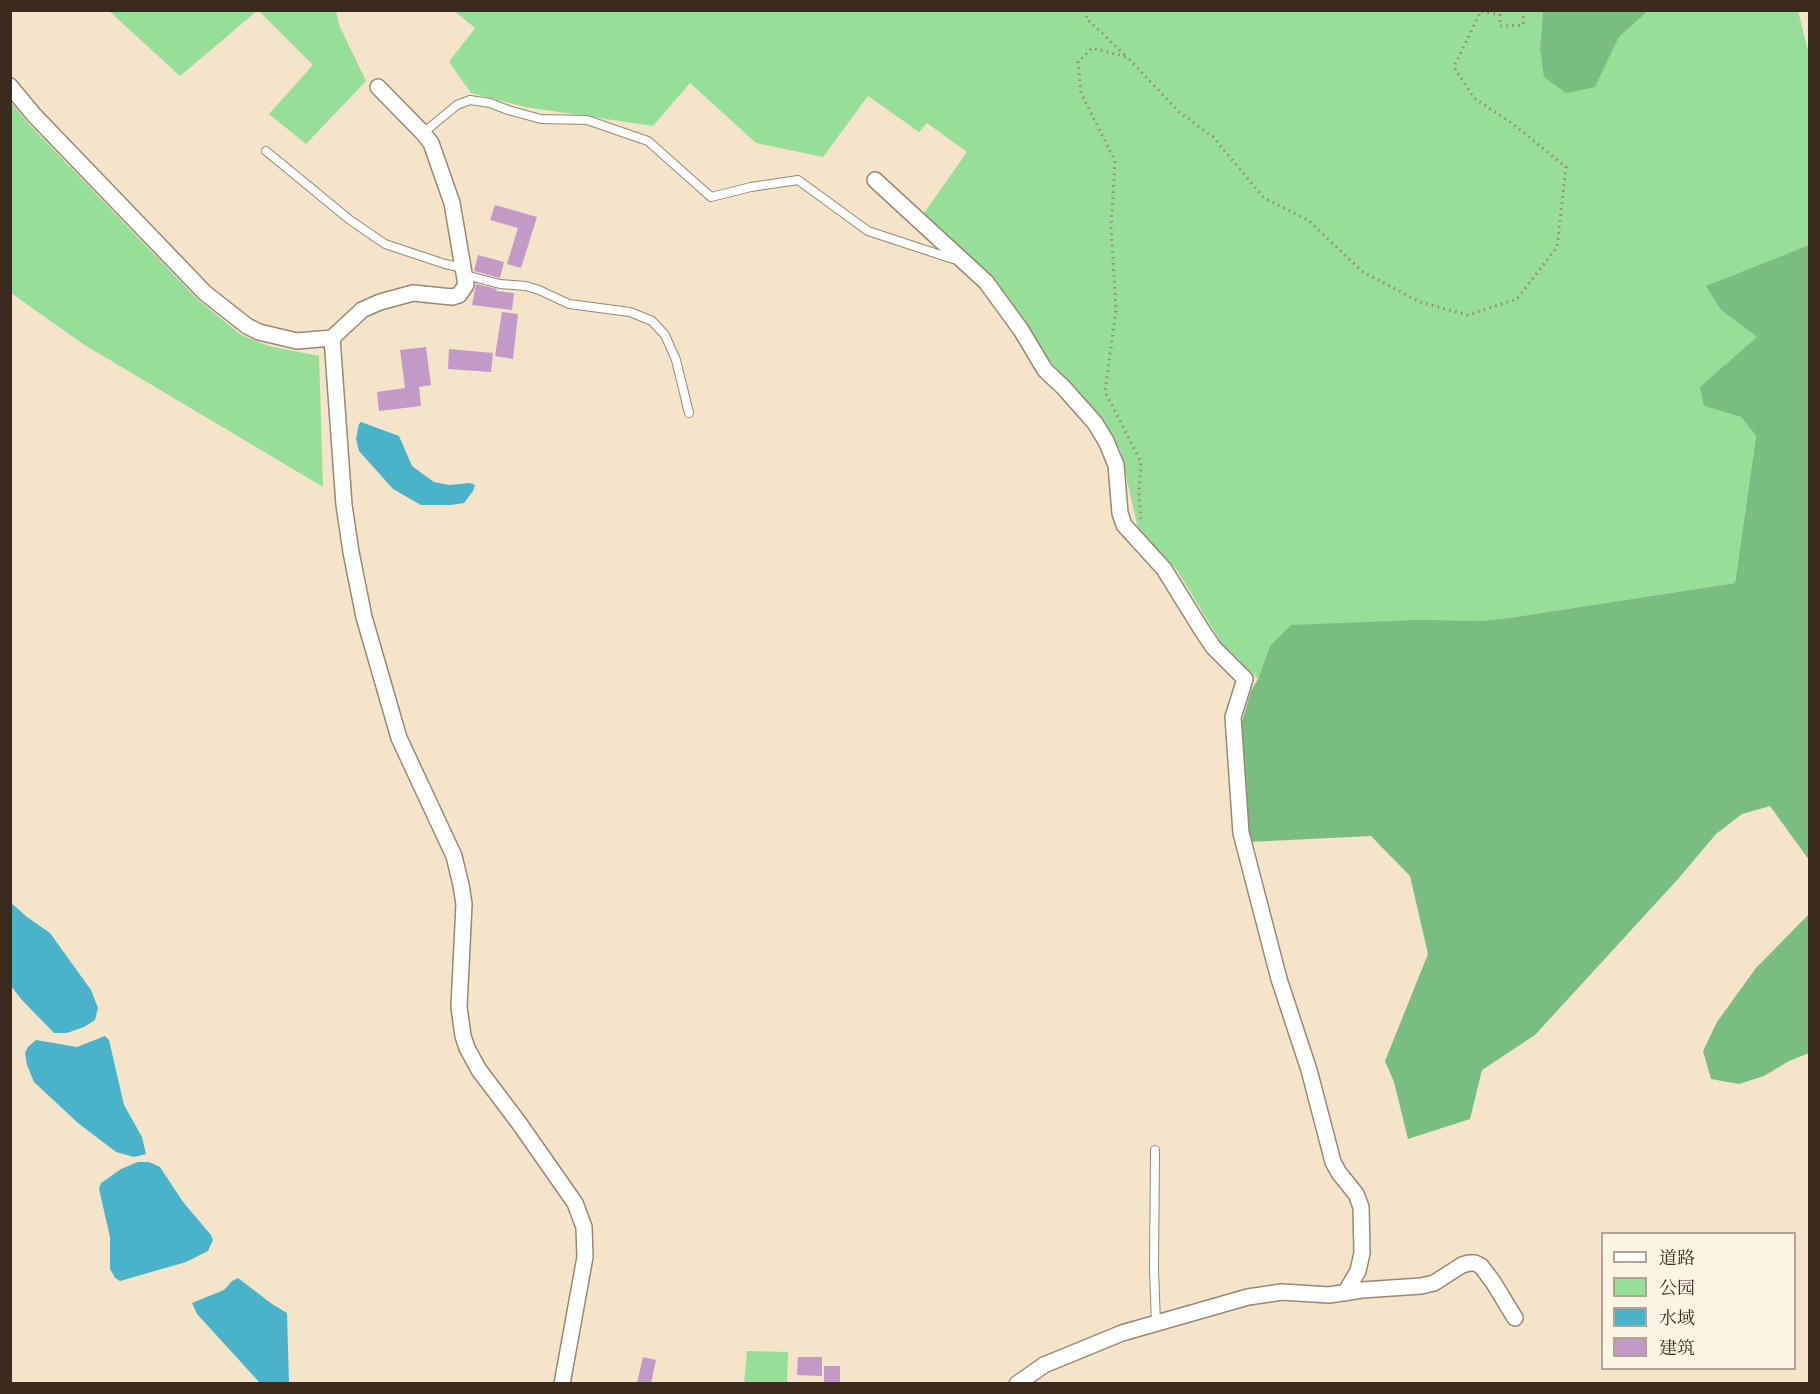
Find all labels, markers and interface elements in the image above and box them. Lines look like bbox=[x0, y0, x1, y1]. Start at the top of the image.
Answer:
legend bbox=[1601, 1232, 1796, 1370]
text: 道路 bbox=[1659, 1248, 1695, 1271]
text: 公园 bbox=[1659, 1278, 1695, 1301]
text: 水域 bbox=[1659, 1308, 1695, 1331]
text: 建筑 bbox=[1659, 1338, 1695, 1361]

